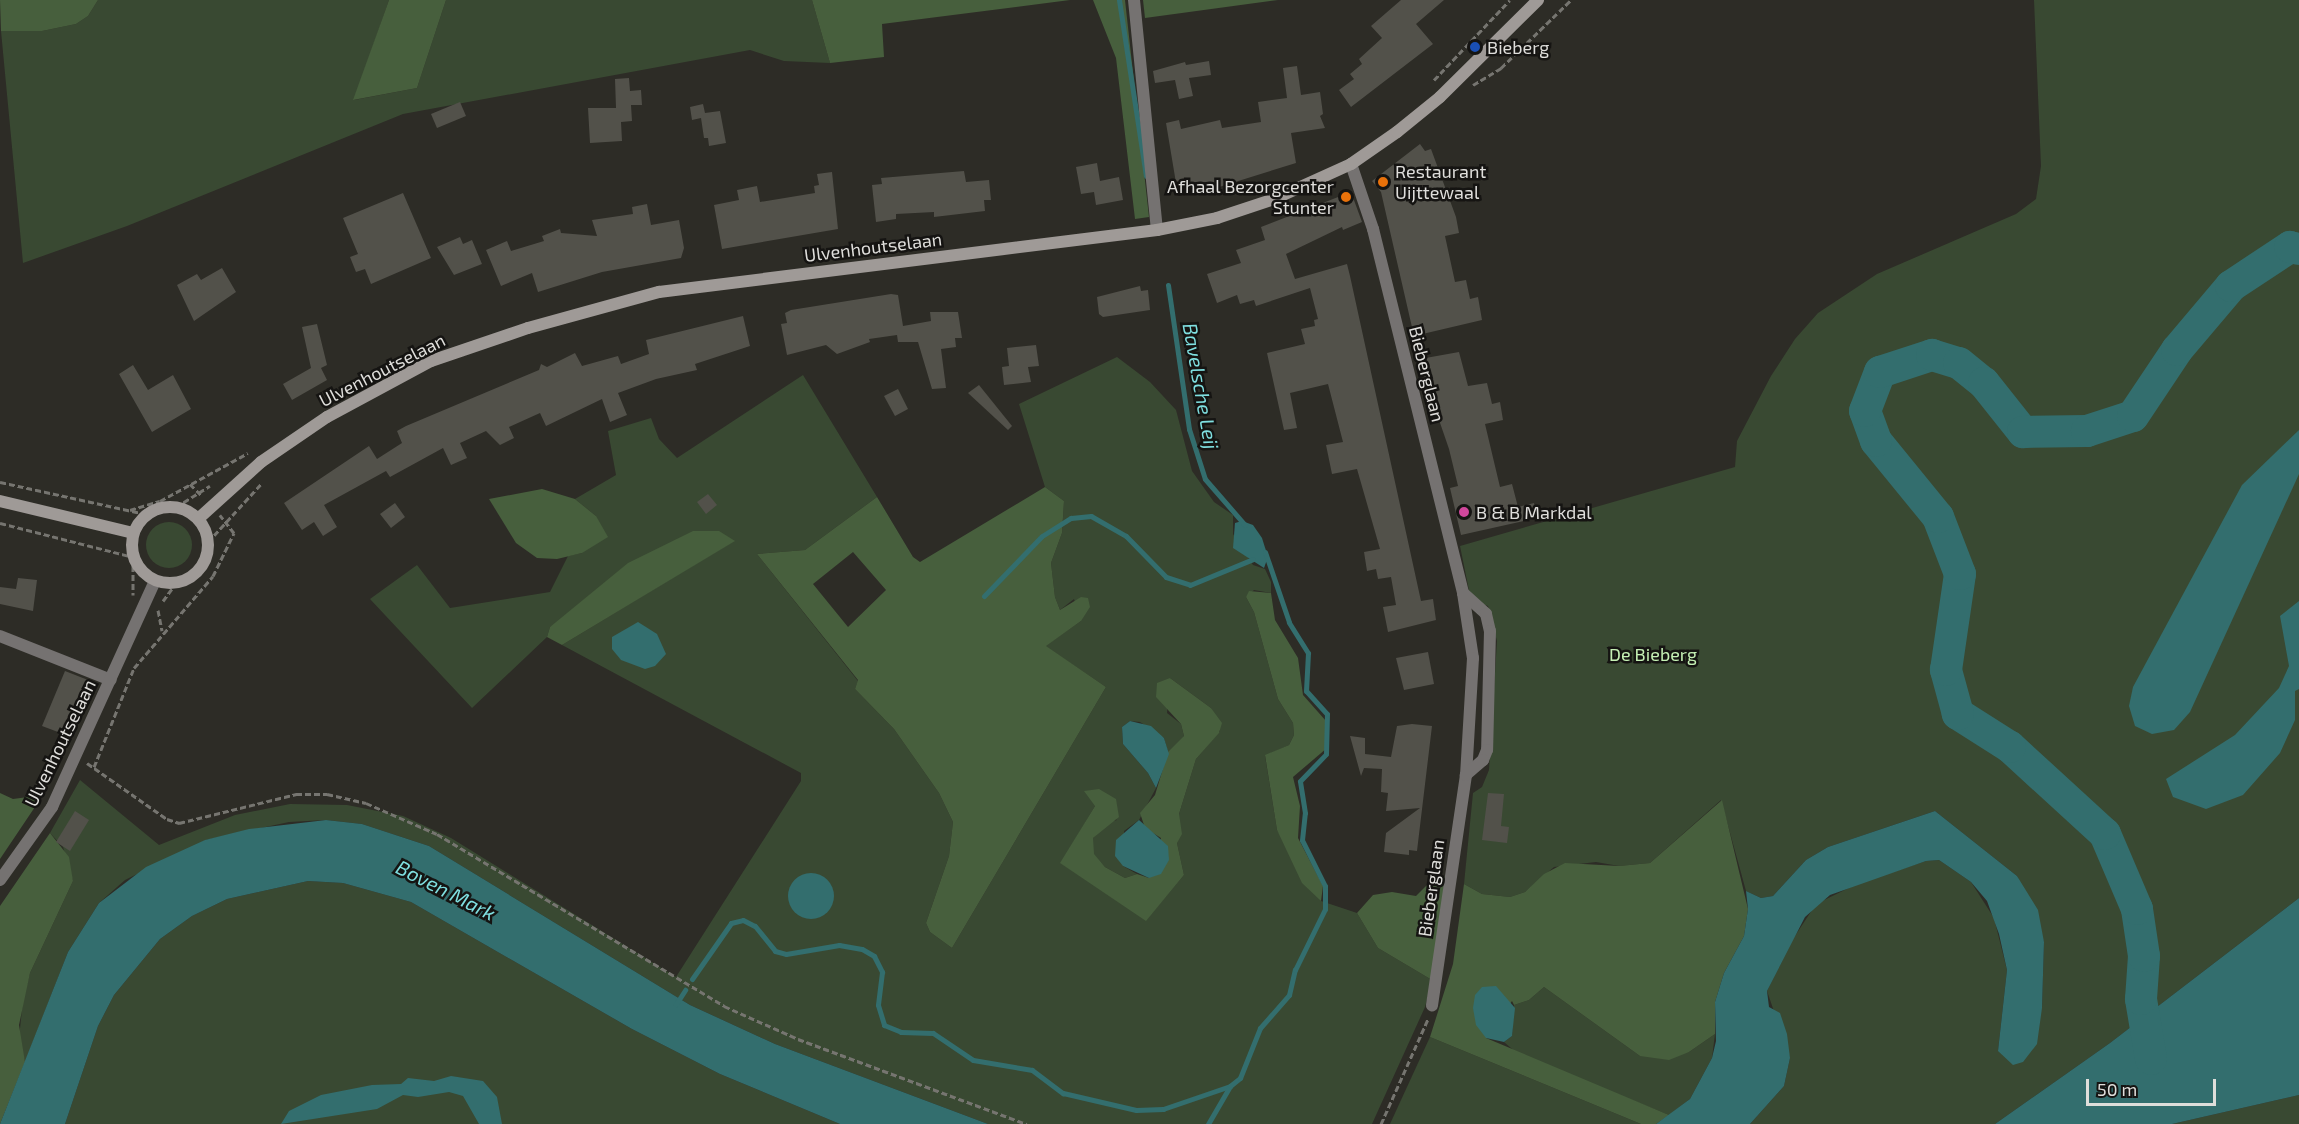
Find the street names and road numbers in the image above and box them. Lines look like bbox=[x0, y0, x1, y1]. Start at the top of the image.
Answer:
street label: Ulvenhoutselaan bbox=[803, 228, 943, 266]
street label: Bieberglaan bbox=[1405, 324, 1449, 424]
street label: Ulvenhoutselaan bbox=[315, 329, 449, 411]
street label: Ulvenhoutselaan bbox=[20, 676, 100, 810]
street label: Bieberglaan bbox=[1413, 838, 1449, 938]

